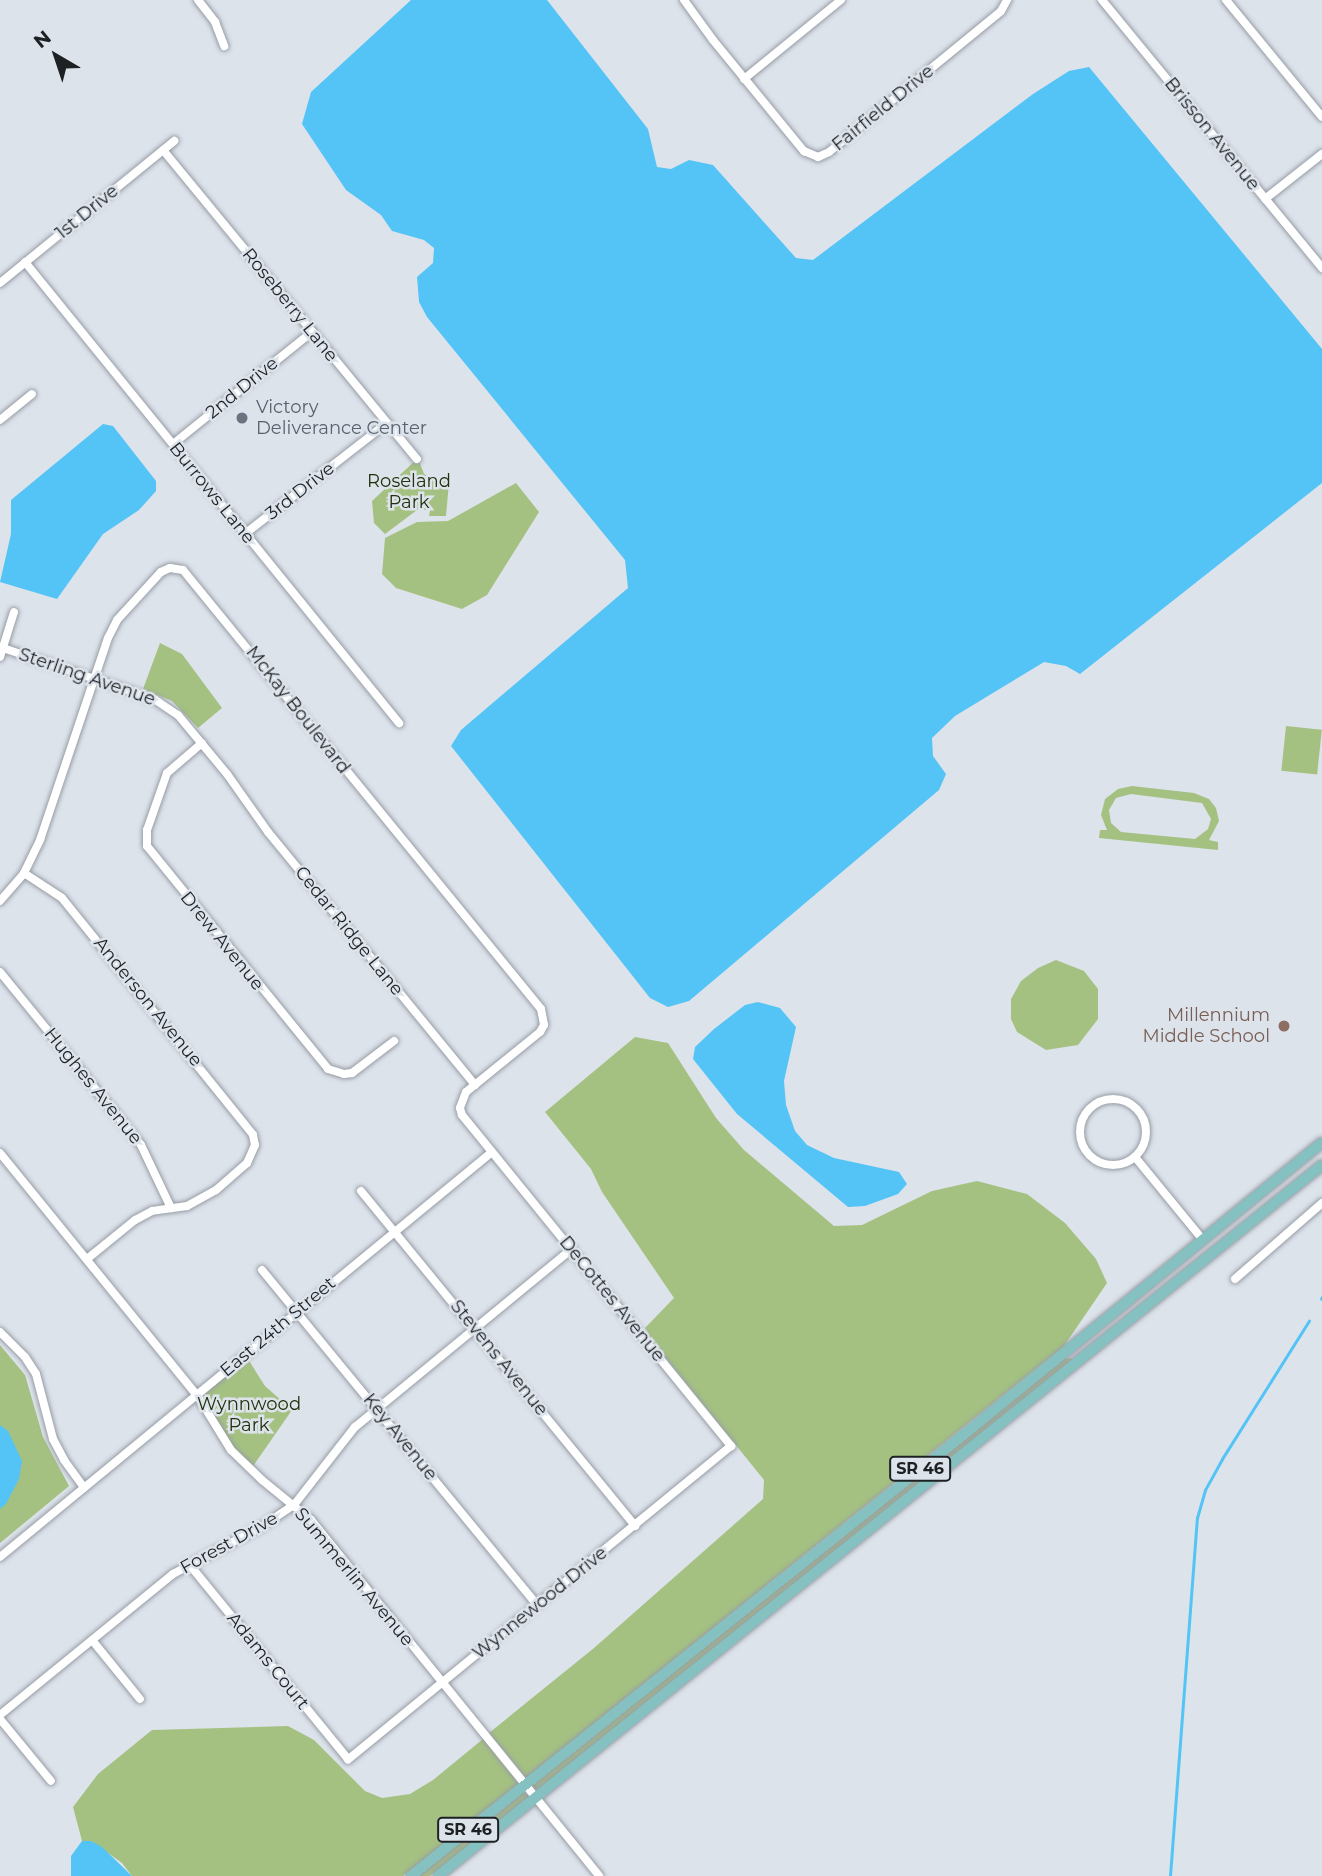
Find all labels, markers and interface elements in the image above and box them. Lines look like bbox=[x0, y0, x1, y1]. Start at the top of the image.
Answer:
north arrow bbox=[21, 21, 91, 91]
text: N bbox=[29, 26, 56, 53]
street label: Fairfield Drive bbox=[828, 60, 938, 156]
street label: Brisson Avenue bbox=[1160, 73, 1264, 195]
street label: 1st Drive bbox=[51, 180, 123, 244]
street label: Roseberry Lane bbox=[238, 244, 342, 366]
street label: 2nd Drive bbox=[202, 352, 282, 424]
place label: Victory Deliverance Center bbox=[256, 397, 427, 440]
marker: Victory Deliverance Center bbox=[234, 410, 250, 426]
street label: Burrows Lane bbox=[165, 438, 259, 548]
street label: 3rd Drive bbox=[261, 457, 339, 525]
park label: Roseland Park bbox=[367, 471, 451, 514]
street label: McKay Boulevard bbox=[241, 642, 355, 778]
street label: Sterling Avenue bbox=[16, 644, 158, 710]
street label: Cedar Ridge Lane bbox=[290, 862, 408, 1000]
street label: Drew Avenue bbox=[176, 887, 268, 995]
street label: Anderson Avenue bbox=[89, 933, 207, 1071]
place label: Millennium Middle School bbox=[1142, 1005, 1270, 1048]
marker: Millennium Middle School bbox=[1276, 1018, 1292, 1034]
street label: Hughes Avenue bbox=[39, 1023, 147, 1149]
street label: DeCottes Avenue bbox=[555, 1232, 669, 1366]
street label: East 24th Street bbox=[216, 1273, 340, 1381]
street label: Stevens Avenue bbox=[446, 1296, 552, 1420]
street label: Key Avenue bbox=[358, 1389, 442, 1485]
park label: Wynnwood Park bbox=[197, 1394, 301, 1436]
road number: SR 46 bbox=[888, 1456, 951, 1482]
street label: Summerlin Avenue bbox=[290, 1503, 418, 1651]
street label: Forest Drive bbox=[176, 1507, 282, 1579]
street label: Wynnewood Drive bbox=[468, 1542, 612, 1664]
street label: Adams Court bbox=[222, 1608, 314, 1714]
road number: SR 46 bbox=[436, 1818, 500, 1842]

